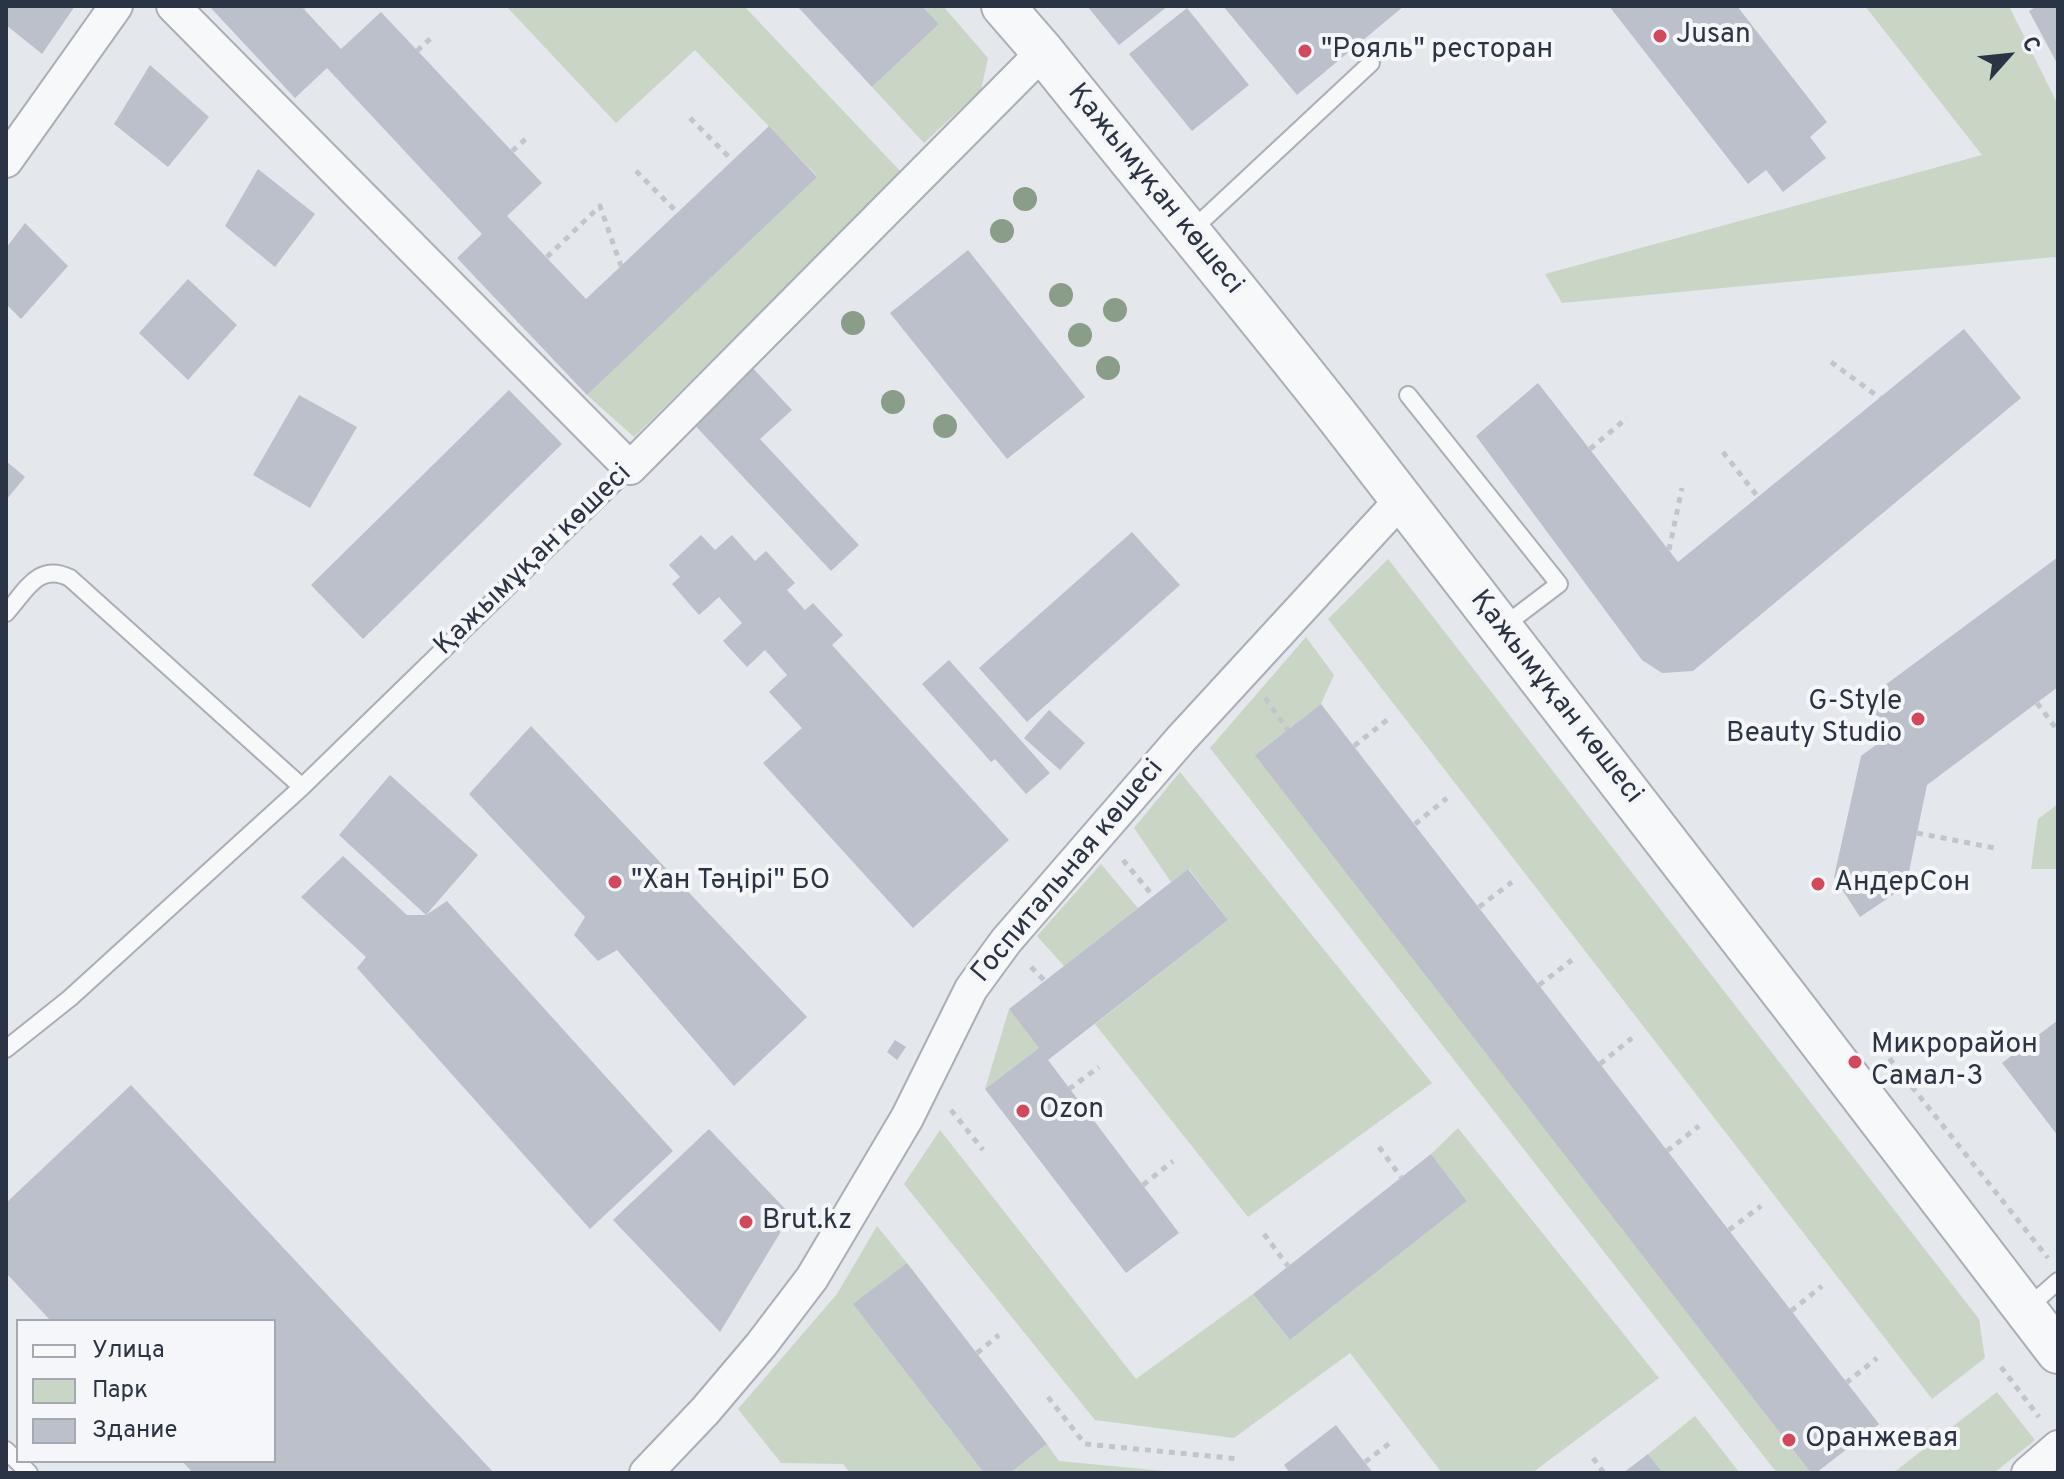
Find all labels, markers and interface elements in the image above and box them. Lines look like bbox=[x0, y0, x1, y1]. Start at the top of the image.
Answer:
north arrow bbox=[1968, 16, 2048, 96]
place label: Jusan bbox=[1676, 19, 1751, 53]
marker: Jusan bbox=[1651, 27, 1669, 45]
text: С bbox=[2015, 32, 2045, 57]
place label: "Рояль" ресторан bbox=[1321, 34, 1553, 68]
marker: "Рояль" ресторан bbox=[1296, 42, 1314, 60]
street label: Қажымұқан көшесі bbox=[1059, 78, 1249, 302]
street label: Қажымұқан көшесі bbox=[428, 458, 640, 664]
street label: Қажымұқан көшесі bbox=[1461, 585, 1649, 811]
place label: G-Style Beauty Studio bbox=[1726, 686, 1902, 752]
marker: G-Style Beauty Studio bbox=[1909, 710, 1927, 728]
street label: Госпитальная көшесі bbox=[966, 754, 1172, 990]
place label: "Хан Тәңірі" БО bbox=[631, 865, 830, 899]
place label: АндерСон bbox=[1834, 867, 1970, 901]
marker: "Хан Тәңірі" БО bbox=[606, 873, 624, 891]
marker: АндерСон bbox=[1809, 875, 1827, 893]
place label: Микрорайон Самал-3 bbox=[1871, 1029, 2038, 1095]
marker: Микрорайон Самал-3 bbox=[1846, 1053, 1864, 1071]
place label: Ozon bbox=[1039, 1094, 1104, 1128]
marker: Ozon bbox=[1014, 1102, 1032, 1120]
place label: Brut.kz bbox=[762, 1205, 852, 1239]
marker: Brut.kz bbox=[737, 1213, 755, 1231]
legend bbox=[16, 1319, 276, 1463]
text: Улица bbox=[92, 1336, 165, 1366]
text: Парк bbox=[92, 1376, 148, 1406]
text: Здание bbox=[92, 1416, 178, 1446]
place label: Оранжевая bbox=[1805, 1423, 1958, 1457]
marker: Оранжевая bbox=[1780, 1431, 1798, 1449]

